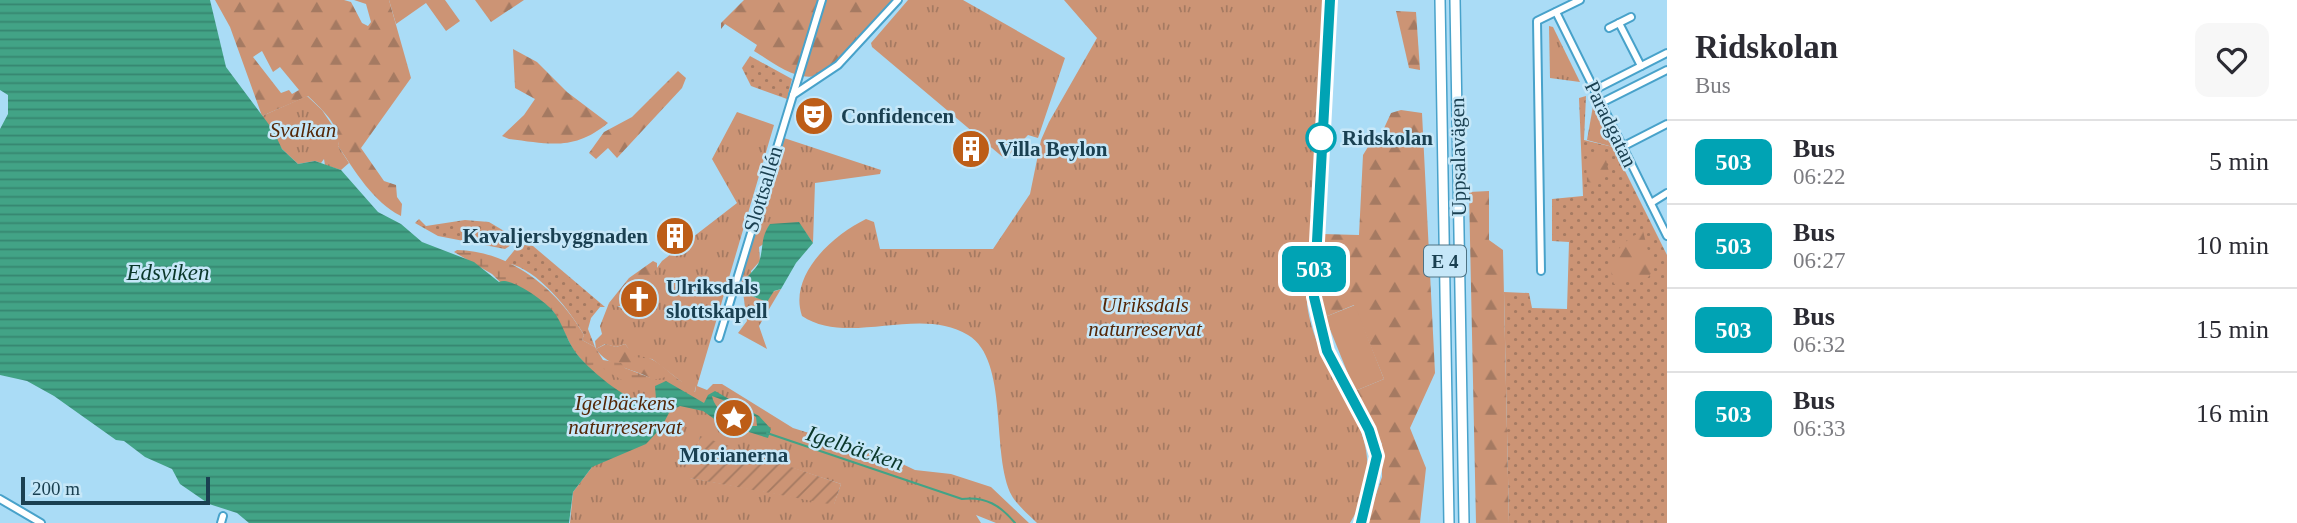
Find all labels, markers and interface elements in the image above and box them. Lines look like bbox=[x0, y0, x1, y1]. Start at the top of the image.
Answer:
button: heart bbox=[2195, 23, 2269, 97]
text: Ridskolan bbox=[1695, 29, 1838, 65]
text: Bus bbox=[1695, 73, 1731, 98]
street label: Paradgatan bbox=[1580, 77, 1642, 172]
theatre icon: Confidencen bbox=[793, 95, 835, 137]
street label: Uppsalavägen bbox=[1445, 97, 1471, 217]
place label: Confidencen bbox=[841, 104, 954, 128]
park label: Svalkan bbox=[270, 118, 336, 142]
marker: Ridskolan bbox=[1306, 123, 1336, 153]
place label: Ridskolan bbox=[1342, 126, 1433, 150]
building icon: Villa Beylon bbox=[950, 128, 992, 170]
text: Bus bbox=[1793, 134, 1835, 163]
place label: Villa Beylon bbox=[998, 137, 1108, 161]
street label: Slottsallén bbox=[739, 143, 788, 235]
text: 5 min bbox=[2209, 147, 2269, 176]
text: 503 bbox=[1716, 149, 1752, 175]
text: 06:22 bbox=[1793, 164, 1845, 189]
building icon: Kavaljersbyggnaden bbox=[654, 215, 696, 257]
text: Bus bbox=[1793, 218, 1835, 247]
place label: Kavaljersbyggnaden bbox=[462, 224, 648, 248]
text: 10 min bbox=[2196, 231, 2269, 260]
text: 503 bbox=[1716, 233, 1752, 259]
line badge: 503 bbox=[1274, 246, 1354, 292]
road number: E 4 bbox=[1424, 246, 1466, 276]
text: 06:27 bbox=[1793, 248, 1845, 273]
text: 503 bbox=[1296, 256, 1332, 282]
water label: Edsviken bbox=[125, 260, 210, 285]
place label: Ulriksdals slottskapell bbox=[666, 275, 768, 323]
church icon: Ulriksdals slottskapell bbox=[618, 278, 660, 320]
park label: Ulriksdals naturreservat bbox=[1088, 293, 1203, 341]
text: Bus bbox=[1793, 302, 1835, 331]
text: 15 min bbox=[2196, 315, 2269, 344]
text: 503 bbox=[1716, 317, 1752, 343]
text: 06:32 bbox=[1793, 332, 1845, 357]
text: Bus bbox=[1793, 386, 1835, 415]
park label: Igelbäckens naturreservat bbox=[568, 391, 683, 439]
place icon: Morianerna bbox=[713, 397, 755, 439]
text: 16 min bbox=[2196, 399, 2269, 428]
text: 503 bbox=[1716, 401, 1752, 427]
text: 06:33 bbox=[1793, 416, 1845, 441]
water label: Igelbäcken bbox=[802, 420, 907, 475]
place label: Morianerna bbox=[680, 443, 789, 467]
scale bar bbox=[21, 474, 210, 506]
text: 200 m bbox=[32, 478, 80, 499]

